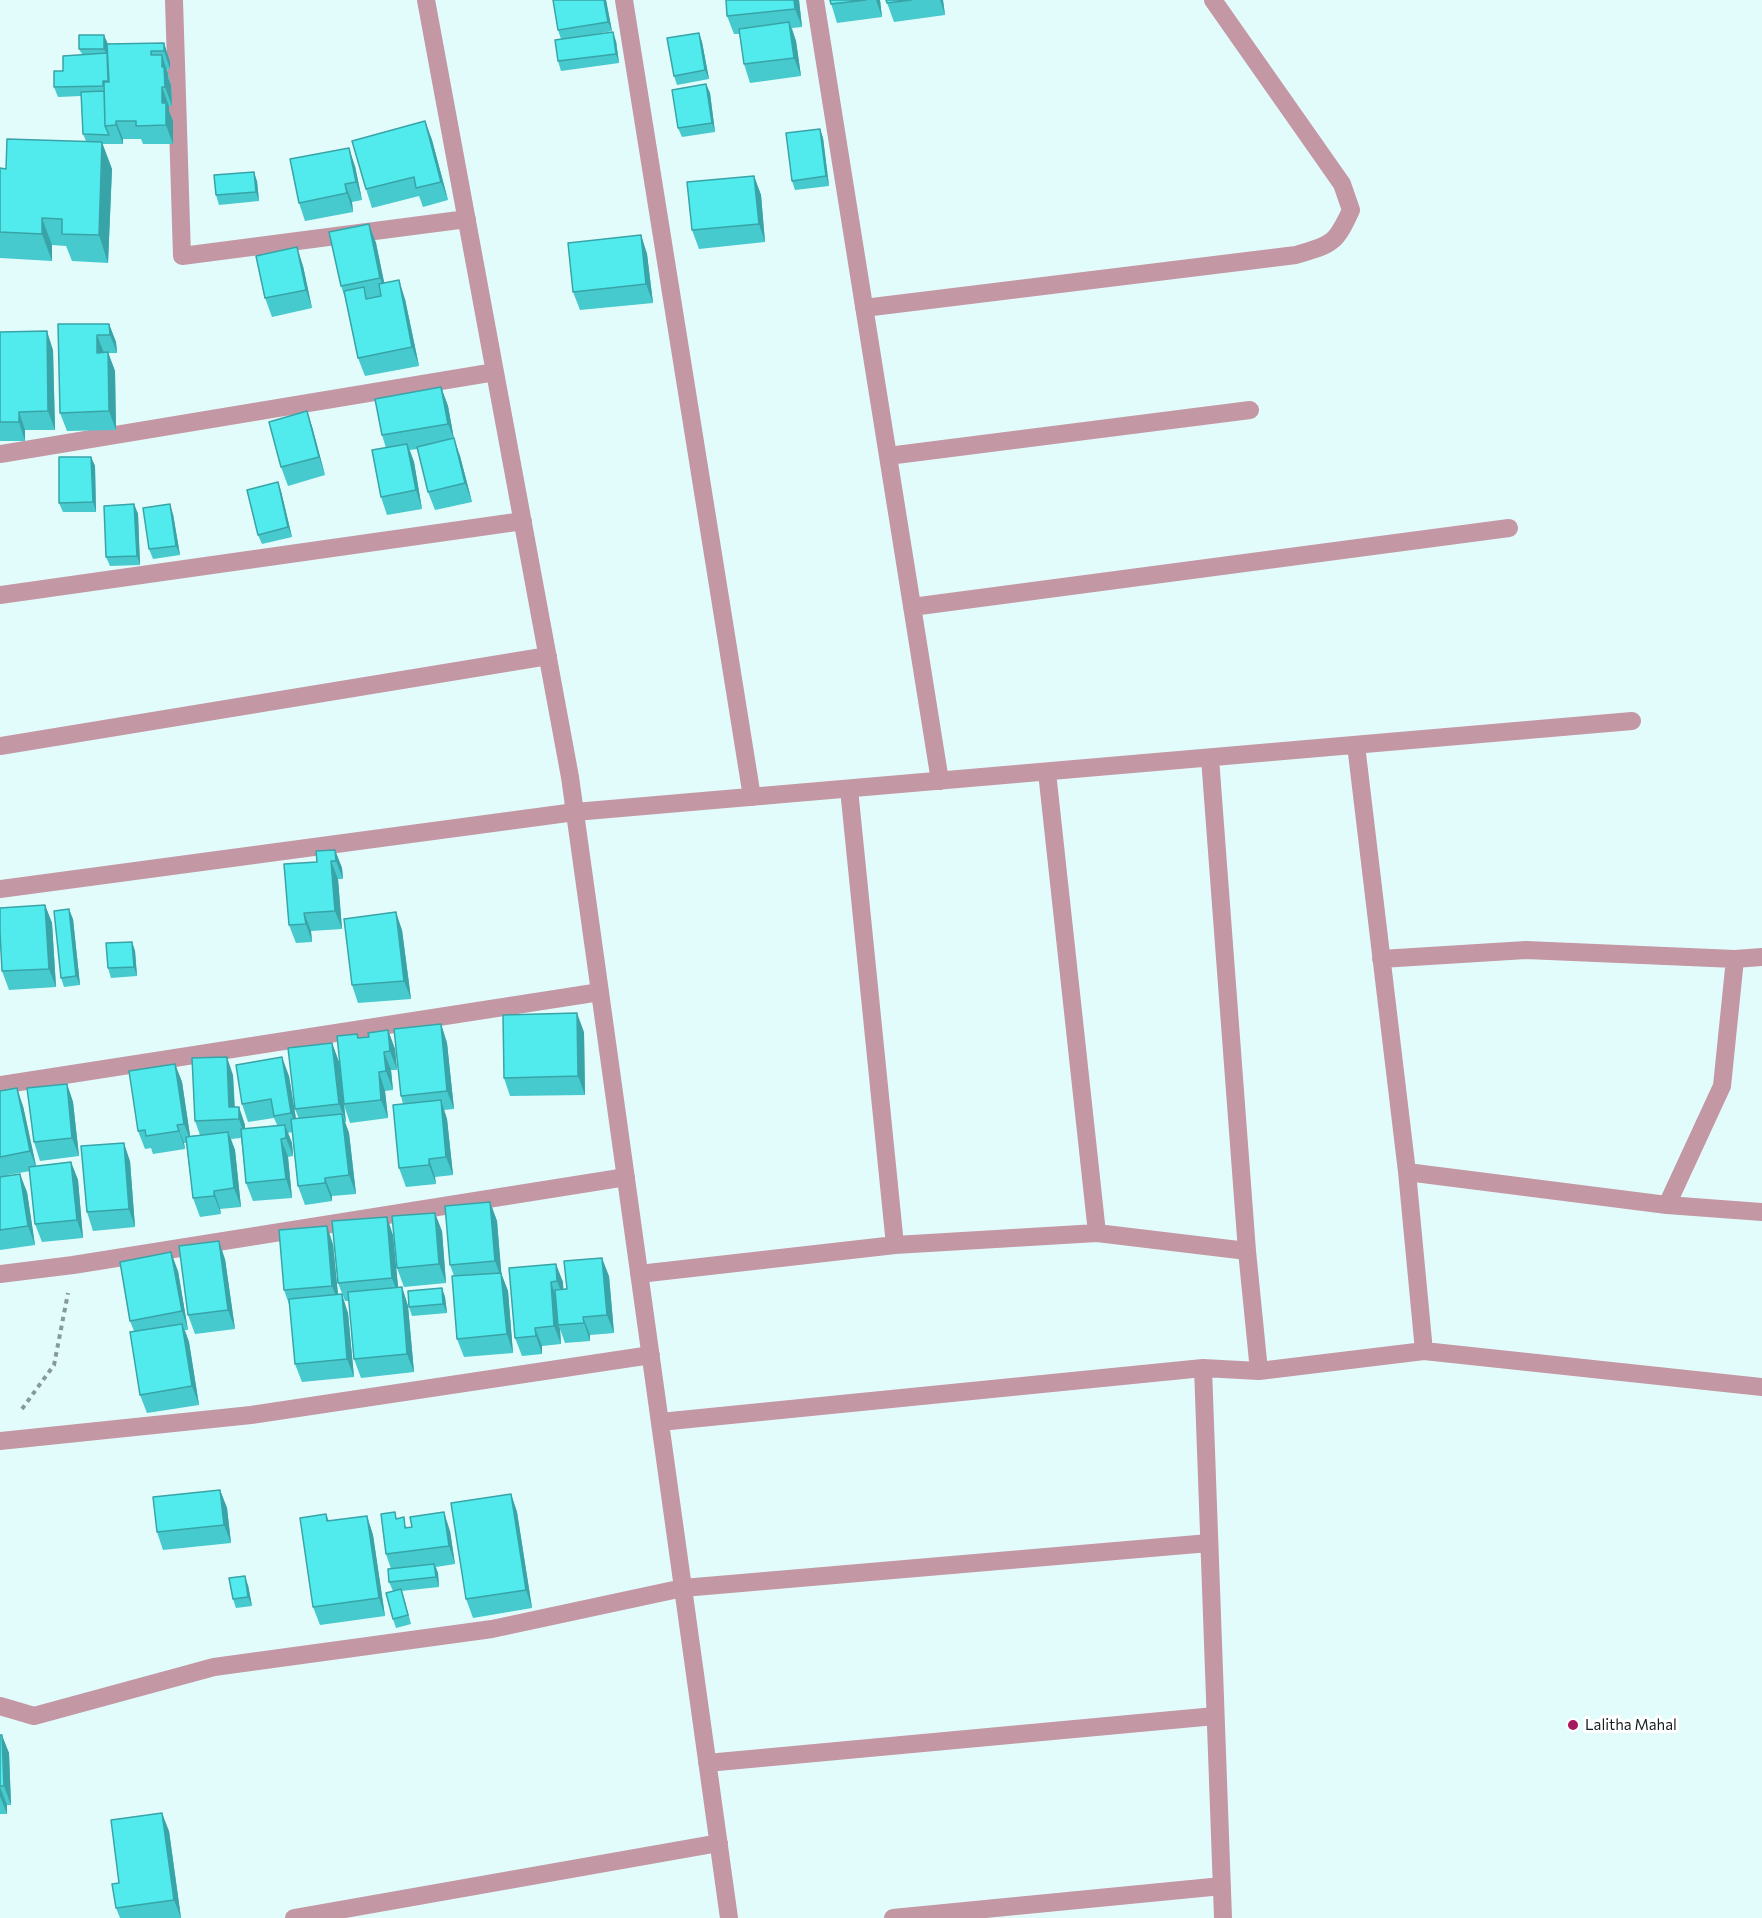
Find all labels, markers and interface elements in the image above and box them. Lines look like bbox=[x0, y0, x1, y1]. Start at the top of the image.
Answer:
place label: Lalitha Mahal bbox=[1585, 1716, 1677, 1734]
marker: Lalitha Mahal bbox=[1566, 1718, 1580, 1732]

